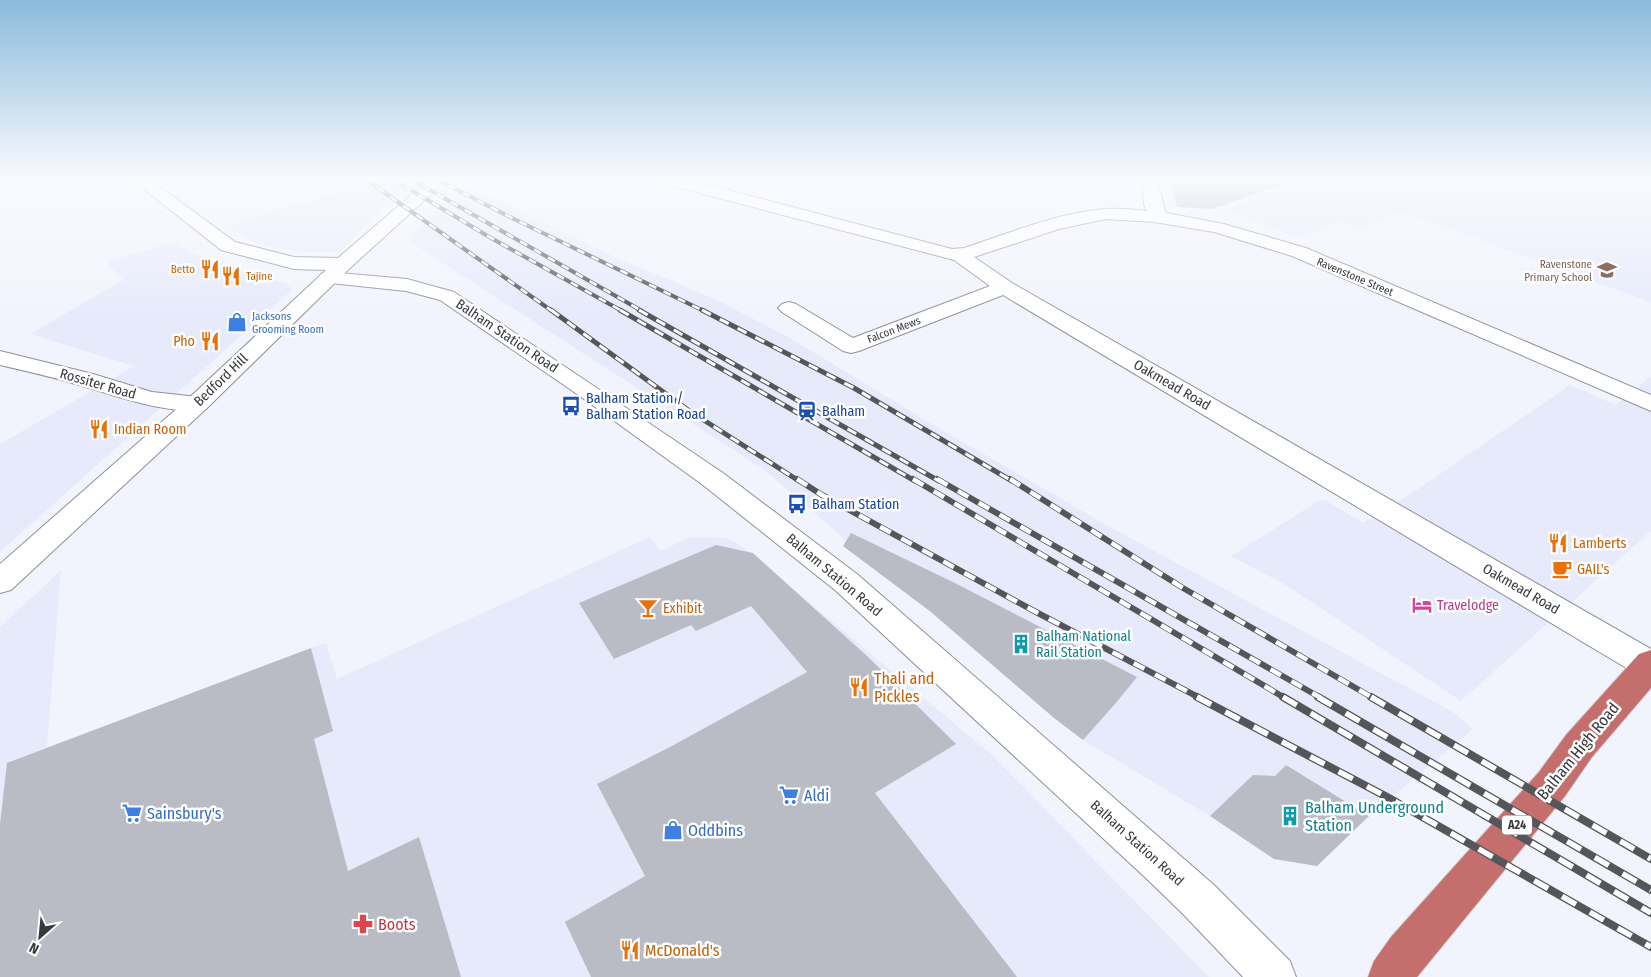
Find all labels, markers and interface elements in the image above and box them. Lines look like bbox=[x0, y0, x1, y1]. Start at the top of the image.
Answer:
street label: Ravenstone Street bbox=[1315, 255, 1396, 299]
restaurant icon: Betto bbox=[199, 258, 221, 280]
place label: Ravenstone Primary School bbox=[1524, 258, 1592, 284]
school or university icon: Ravenstone Primary School bbox=[1596, 259, 1618, 281]
place label: Betto bbox=[171, 263, 195, 276]
restaurant icon: Tajine bbox=[220, 265, 242, 287]
place label: Tajine bbox=[246, 270, 273, 283]
street label: Balham Station Road bbox=[453, 295, 561, 377]
place label: Jacksons Grooming Room bbox=[252, 310, 324, 336]
shop icon: Jacksons Grooming Room bbox=[226, 311, 248, 333]
street label: Falcon Mews bbox=[865, 314, 923, 346]
restaurant icon: Pho bbox=[199, 330, 221, 352]
place label: Pho bbox=[173, 333, 195, 350]
street label: Bedford Hill bbox=[191, 350, 252, 410]
street label: Oakmead Road bbox=[1130, 356, 1214, 414]
street label: Rossiter Road bbox=[58, 365, 138, 403]
place label: Balham Station / Balham Station Road bbox=[586, 390, 706, 423]
bus stop icon: Balham Station / Balham Station Road bbox=[560, 395, 582, 417]
station icon: Balham bbox=[796, 400, 818, 422]
place label: Balham bbox=[822, 403, 865, 420]
restaurant icon: Indian Room bbox=[88, 418, 110, 440]
place label: Indian Room bbox=[114, 421, 187, 438]
bus stop icon: Balham Station bbox=[786, 493, 808, 515]
place label: Balham Station bbox=[812, 496, 900, 513]
street label: Balham Station Road bbox=[783, 530, 885, 620]
restaurant icon: Lamberts bbox=[1547, 532, 1569, 554]
place label: Lamberts bbox=[1573, 535, 1627, 552]
cafe icon: GAIL's bbox=[1551, 558, 1573, 580]
street label: Oakmead Road bbox=[1479, 560, 1563, 618]
place label: GAIL's bbox=[1577, 561, 1610, 578]
hotel icon: Travelodge bbox=[1411, 594, 1433, 616]
bar icon: Exhibit bbox=[637, 597, 659, 619]
place label: Travelodge bbox=[1437, 597, 1499, 614]
place label: Exhibit bbox=[663, 600, 703, 617]
place label: Balham National Rail Station bbox=[1036, 628, 1131, 661]
building icon: Balham National Rail Station bbox=[1010, 633, 1032, 655]
place label: Thali and Pickles bbox=[874, 669, 934, 706]
restaurant icon: Thali and Pickles bbox=[848, 676, 870, 698]
street label: Balham High Road bbox=[1533, 699, 1623, 803]
supermarket icon: Aldi bbox=[778, 784, 800, 806]
place label: Aldi bbox=[804, 786, 829, 805]
street label: Balham Station Road bbox=[1087, 797, 1187, 889]
place label: Balham Underground Station bbox=[1305, 798, 1444, 835]
supermarket icon: Sainsbury's bbox=[121, 802, 143, 824]
place label: Sainsbury's bbox=[147, 804, 222, 823]
building icon: Balham Underground Station bbox=[1279, 805, 1301, 827]
road number: A24 bbox=[1502, 816, 1532, 834]
shop icon: Oddbins bbox=[662, 819, 684, 841]
place label: Oddbins bbox=[688, 821, 743, 840]
north arrow bbox=[15, 912, 65, 962]
pharmacy icon: Boots bbox=[352, 913, 374, 935]
place label: Boots bbox=[378, 915, 416, 934]
text: N bbox=[27, 939, 42, 958]
restaurant icon: McDonald's bbox=[619, 939, 641, 961]
place label: McDonald's bbox=[645, 941, 720, 960]

